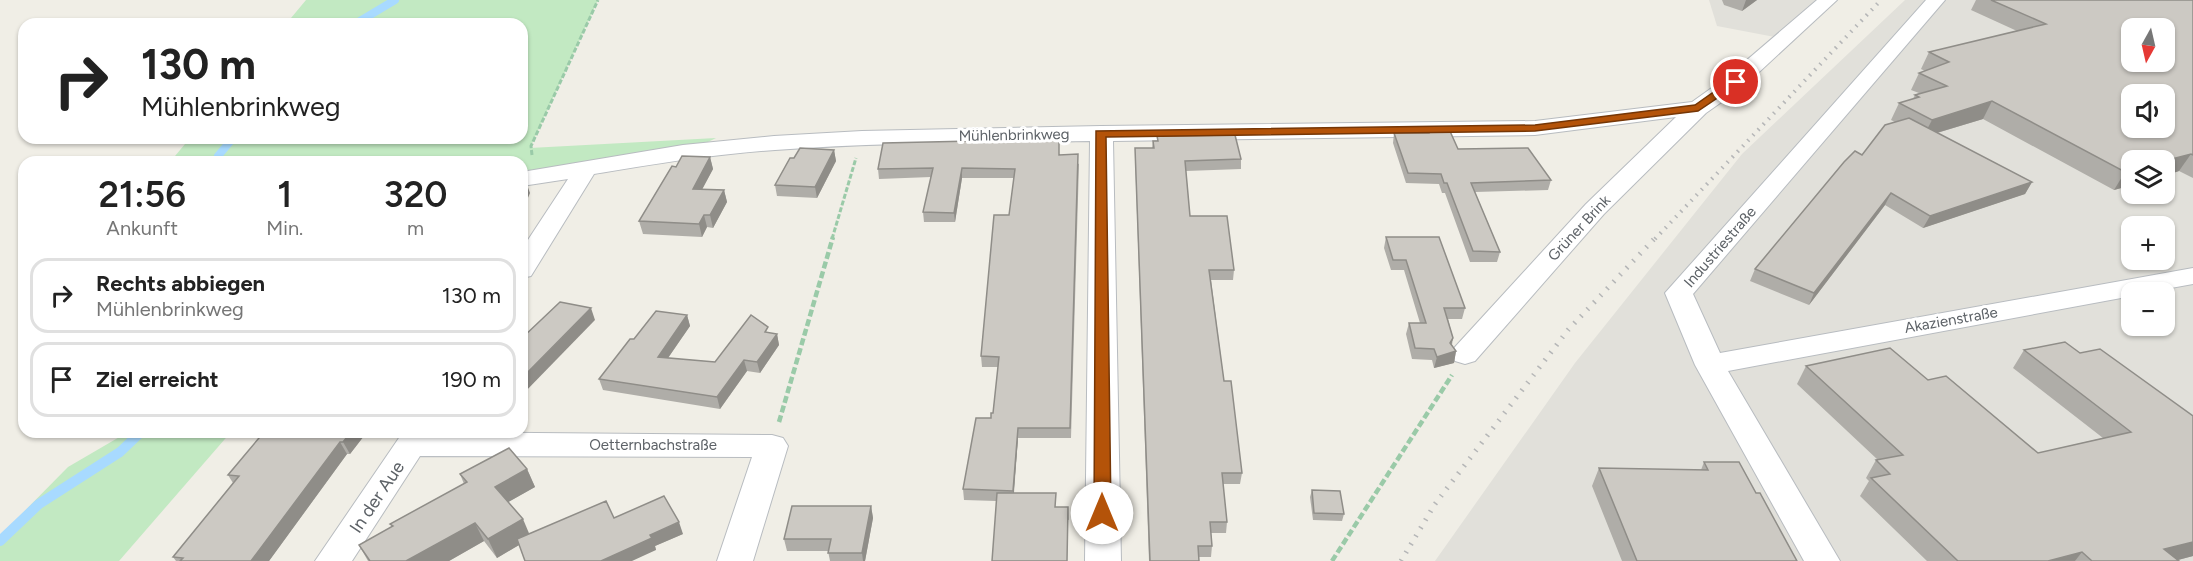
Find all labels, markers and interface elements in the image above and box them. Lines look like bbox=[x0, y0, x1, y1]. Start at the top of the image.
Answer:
north arrow bbox=[2121, 18, 2175, 72]
map controls bbox=[2121, 18, 2175, 336]
text: 130 m bbox=[141, 39, 256, 90]
icon: right bbox=[42, 42, 120, 120]
pin bbox=[1710, 56, 1761, 107]
icon: arrive bbox=[1719, 65, 1752, 98]
button: sound bbox=[2121, 84, 2175, 138]
text: Mühlenbrinkweg bbox=[141, 90, 341, 123]
street label: Mühlenbrinkweg bbox=[958, 125, 1070, 145]
button: layers bbox=[2121, 150, 2175, 204]
text: 21:56 bbox=[99, 173, 186, 216]
text: 1 bbox=[277, 173, 292, 216]
text: 320 bbox=[384, 173, 447, 216]
street label: Grüner Brink bbox=[1544, 191, 1615, 265]
street label: Industriestraße bbox=[1680, 203, 1760, 291]
text: Ankunft bbox=[106, 216, 178, 240]
text: Min. bbox=[266, 216, 303, 240]
text: m bbox=[407, 216, 424, 240]
button: + bbox=[2121, 216, 2175, 270]
text: Rechts abbiegen bbox=[96, 270, 265, 297]
icon: right bbox=[45, 279, 78, 312]
text: 130 m bbox=[442, 282, 501, 309]
button: − bbox=[2121, 282, 2175, 336]
text: Mühlenbrinkweg bbox=[96, 297, 244, 321]
street label: Akazienstraße bbox=[1903, 303, 1999, 337]
icon: arrive bbox=[45, 363, 78, 396]
text: Ziel erreicht bbox=[96, 366, 219, 393]
text: 190 m bbox=[441, 366, 501, 393]
street label: Oetternbachstraße bbox=[589, 436, 717, 454]
street label: In der Aue bbox=[345, 457, 409, 537]
position arrow bbox=[1070, 481, 1134, 545]

